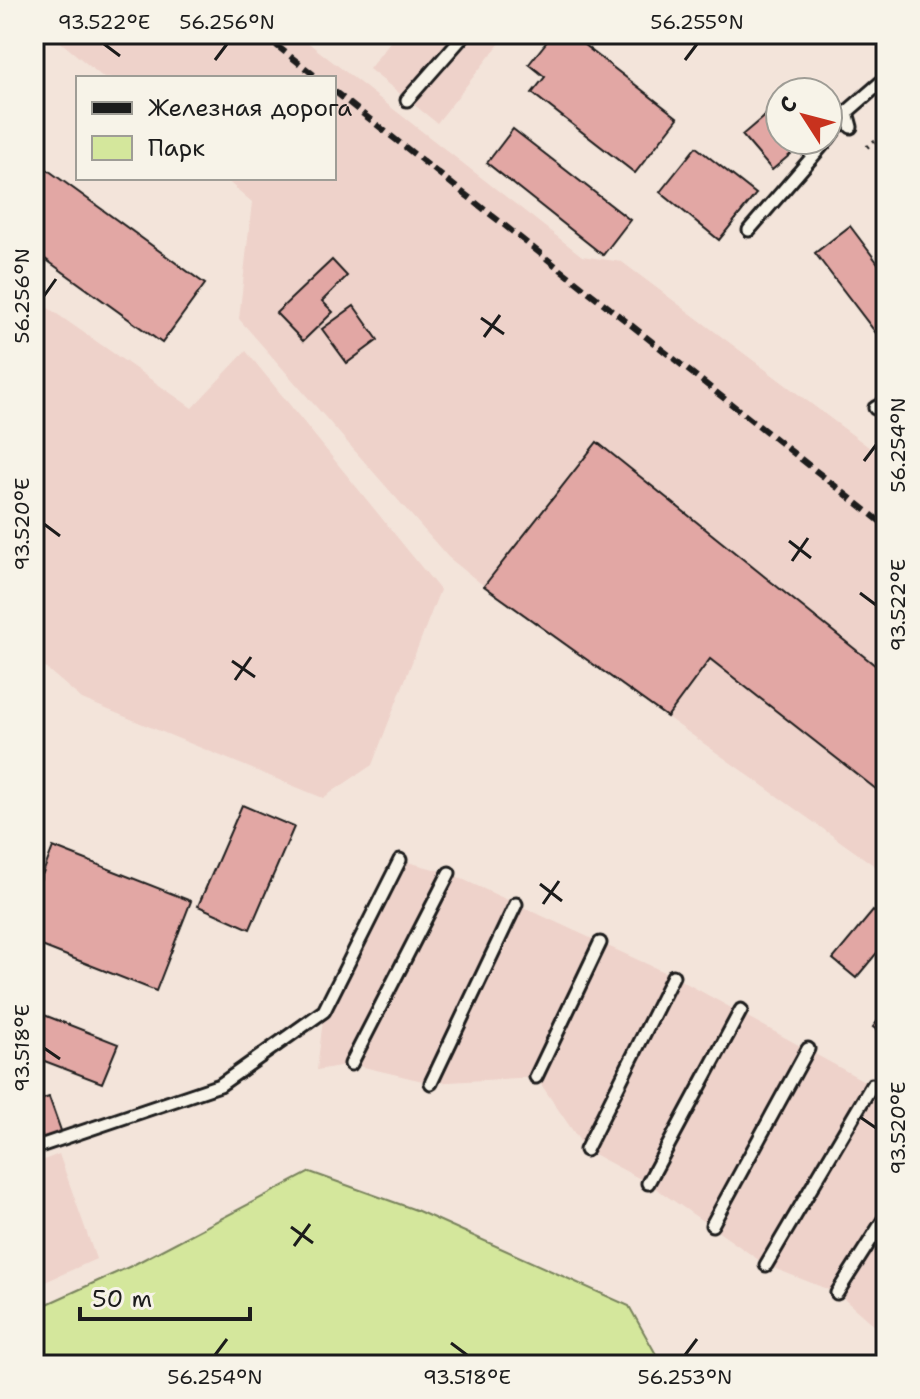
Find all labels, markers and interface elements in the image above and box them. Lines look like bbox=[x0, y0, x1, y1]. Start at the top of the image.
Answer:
text: 93.522°E bbox=[58, 9, 150, 35]
text: 56.256°N bbox=[179, 9, 275, 35]
text: 56.255°N bbox=[650, 9, 744, 35]
legend bbox=[76, 76, 336, 180]
north arrow bbox=[764, 76, 844, 156]
text: С bbox=[773, 91, 804, 119]
text: Железная дорога bbox=[148, 92, 352, 124]
text: Парк bbox=[148, 132, 205, 164]
text: 56.256°N bbox=[9, 248, 35, 344]
text: 56.254°N bbox=[885, 397, 911, 493]
text: 93.520°E bbox=[9, 478, 35, 570]
text: 93.522°E bbox=[885, 559, 911, 651]
text: 93.518°E bbox=[9, 1004, 35, 1092]
text: 93.520°E bbox=[885, 1082, 911, 1174]
scale bar bbox=[80, 1271, 250, 1321]
text: 50 m bbox=[92, 1283, 152, 1315]
text: 56.254°N bbox=[167, 1364, 263, 1390]
text: 93.518°E bbox=[423, 1364, 511, 1390]
text: 56.253°N bbox=[638, 1364, 732, 1390]

